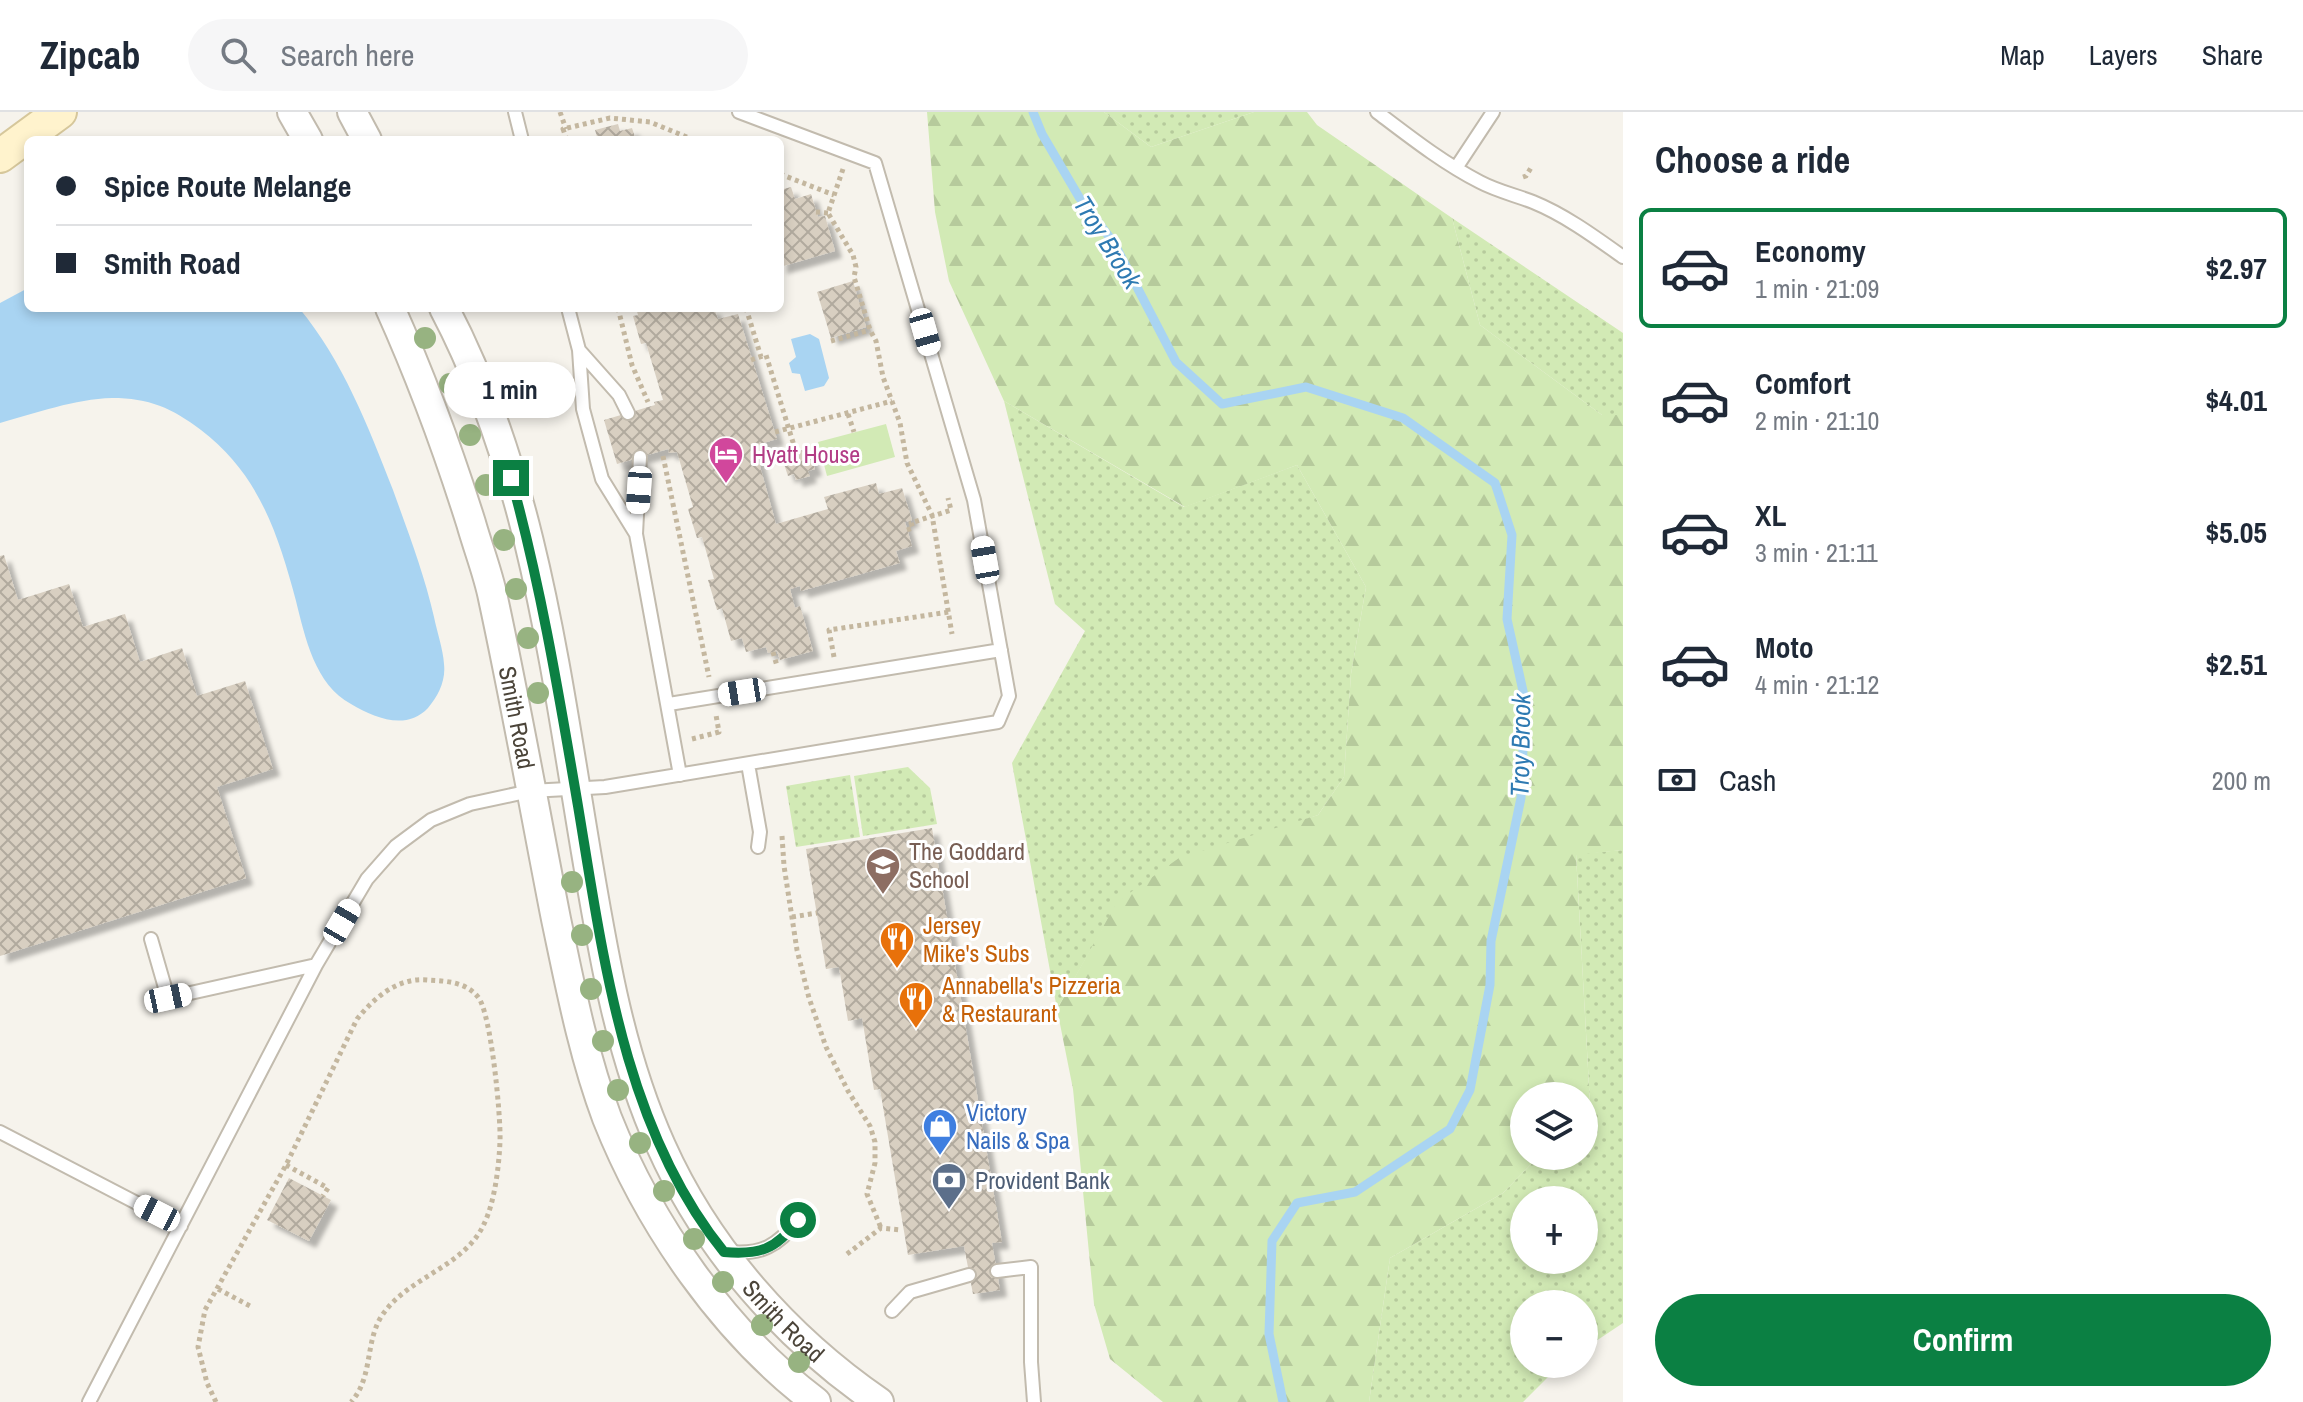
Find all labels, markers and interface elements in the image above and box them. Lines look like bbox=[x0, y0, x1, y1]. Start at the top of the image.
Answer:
search box bbox=[188, 19, 748, 91]
text: Zipcab bbox=[40, 30, 140, 81]
icon: search bbox=[216, 33, 260, 77]
text: Search here bbox=[280, 35, 414, 75]
text: Map bbox=[2000, 36, 2045, 74]
text: Layers bbox=[2089, 36, 2158, 74]
text: Share bbox=[2202, 36, 2263, 74]
text: Choose a ride bbox=[1655, 136, 1850, 184]
text: Spice Route Melange bbox=[104, 166, 351, 206]
water label: Troy Brook bbox=[1066, 189, 1151, 296]
text: Economy bbox=[1755, 231, 1866, 271]
icon: car bbox=[1659, 232, 1731, 304]
text: Smith Road bbox=[104, 243, 241, 283]
text: $2.97 bbox=[2205, 248, 2267, 288]
text: 1 min · 21:09 bbox=[1755, 271, 1879, 306]
car bbox=[907, 306, 943, 358]
callout: 1 min bbox=[445, 362, 577, 418]
text: Comfort bbox=[1755, 363, 1851, 403]
icon: car bbox=[1659, 364, 1731, 436]
text: 1 min bbox=[482, 372, 538, 407]
text: $4.01 bbox=[2205, 380, 2267, 420]
text: 2 min · 21:10 bbox=[1755, 403, 1879, 438]
hotel icon: Hyatt House bbox=[707, 435, 745, 485]
place label: Hyatt House bbox=[752, 438, 860, 470]
route end bbox=[493, 460, 529, 496]
car bbox=[625, 465, 653, 515]
text: XL bbox=[1755, 495, 1786, 535]
icon: car bbox=[1659, 496, 1731, 568]
text: $5.05 bbox=[2205, 512, 2267, 552]
car bbox=[969, 534, 1001, 586]
text: 3 min · 21:11 bbox=[1755, 535, 1878, 570]
text: Moto bbox=[1755, 627, 1814, 667]
icon: car bbox=[1659, 628, 1731, 700]
text: $2.51 bbox=[2205, 644, 2267, 684]
street label: Smith Road bbox=[492, 663, 543, 772]
text: 4 min · 21:12 bbox=[1755, 667, 1879, 702]
car bbox=[716, 676, 768, 708]
water label: Troy Brook bbox=[1502, 692, 1538, 797]
icon: cash bbox=[1655, 758, 1699, 802]
text: Cash bbox=[1719, 760, 1776, 800]
text: 200 m bbox=[2212, 763, 2271, 798]
place label: The Goddard School bbox=[909, 835, 1025, 895]
school or university icon: The Goddard School bbox=[864, 846, 902, 896]
car bbox=[320, 895, 364, 949]
place label: Jersey Mike's Subs bbox=[923, 909, 1030, 969]
restaurant icon: Jersey Mike's Subs bbox=[878, 920, 916, 970]
place label: Annabella's Pizzeria & Restaurant bbox=[941, 969, 1121, 1029]
restaurant icon: Annabella's Pizzeria & Restaurant bbox=[897, 980, 935, 1030]
car bbox=[142, 981, 194, 1015]
map controls bbox=[1510, 1082, 1598, 1378]
button: layers bbox=[1510, 1082, 1598, 1170]
place label: Victory Nails & Spa bbox=[966, 1096, 1070, 1156]
shop icon: Victory Nails & Spa bbox=[921, 1107, 959, 1157]
bank icon: Provident Bank bbox=[930, 1161, 968, 1211]
place label: Provident Bank bbox=[975, 1164, 1110, 1196]
button: + bbox=[1510, 1186, 1598, 1274]
car bbox=[130, 1191, 184, 1235]
route start bbox=[780, 1202, 816, 1238]
street label: Smith Road bbox=[736, 1273, 831, 1369]
button: − bbox=[1510, 1290, 1598, 1378]
button: Confirm bbox=[1655, 1294, 2271, 1386]

